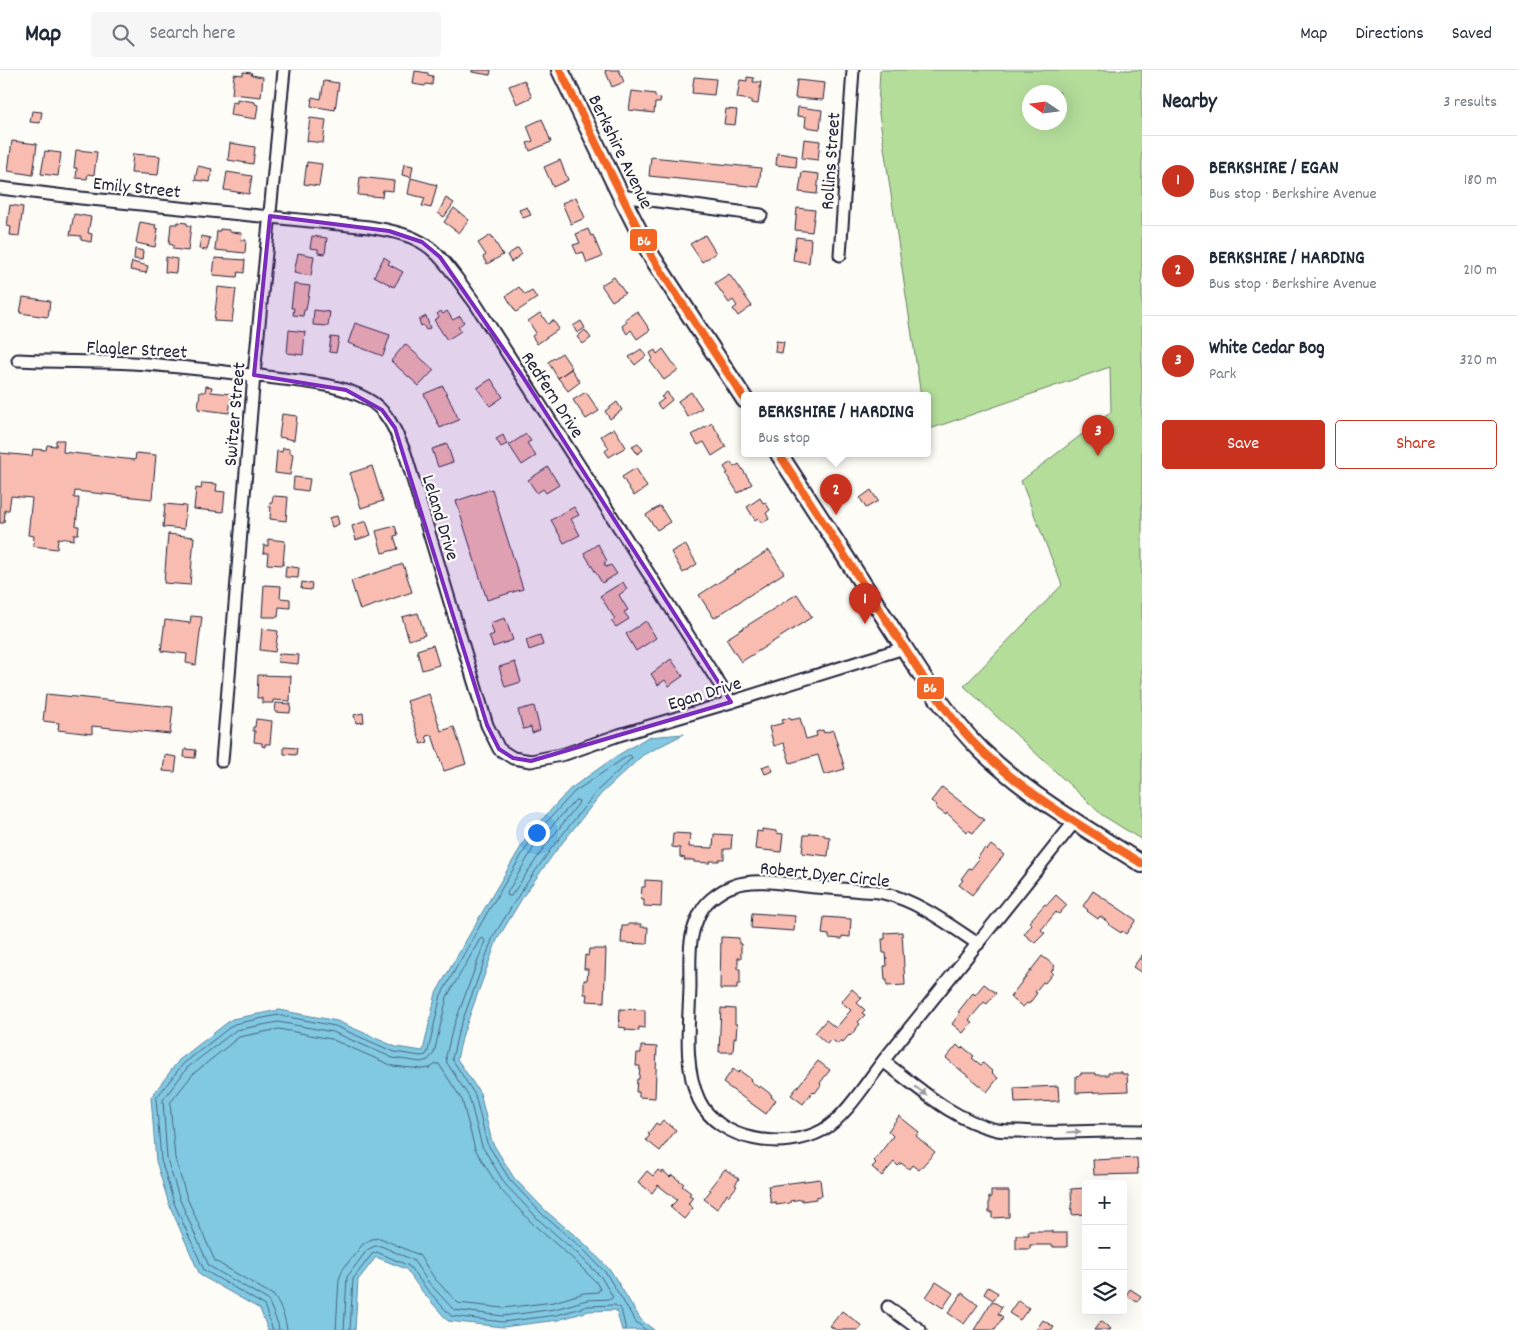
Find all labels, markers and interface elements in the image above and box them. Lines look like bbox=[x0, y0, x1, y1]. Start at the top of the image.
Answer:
search box bbox=[91, 12, 441, 57]
text: Map bbox=[25, 18, 61, 52]
icon: search bbox=[109, 21, 137, 49]
text: Search here bbox=[149, 21, 235, 48]
text: Map bbox=[1300, 22, 1327, 47]
text: Directions bbox=[1355, 22, 1424, 47]
text: Saved bbox=[1452, 22, 1492, 47]
north arrow bbox=[1022, 85, 1067, 130]
text: Nearby bbox=[1162, 88, 1217, 118]
street label: Berkshire Avenue bbox=[580, 91, 658, 214]
text: 3 results bbox=[1443, 91, 1497, 114]
street label: Rollins Street bbox=[816, 112, 849, 211]
text: BERKSHIRE / EGAN bbox=[1209, 156, 1339, 183]
text: 1 bbox=[1176, 169, 1180, 192]
text: 180 m bbox=[1464, 169, 1497, 192]
street label: Emily Street bbox=[92, 171, 182, 208]
text: Bus stop · Berkshire Avenue bbox=[1209, 183, 1377, 206]
line badge: B6 bbox=[629, 228, 658, 252]
text: B6 bbox=[637, 232, 651, 252]
text: BERKSHIRE / HARDING bbox=[1209, 246, 1365, 273]
text: 2 bbox=[1175, 259, 1182, 282]
text: 210 m bbox=[1463, 259, 1497, 282]
text: Bus stop · Berkshire Avenue bbox=[1209, 273, 1377, 296]
street label: Flagler Street bbox=[86, 335, 188, 368]
text: White Cedar Bog bbox=[1209, 336, 1325, 363]
street label: Redfern Drive bbox=[513, 347, 589, 445]
text: 3 bbox=[1174, 349, 1182, 372]
text: 320 m bbox=[1460, 349, 1497, 372]
street label: Switzer Street bbox=[218, 361, 254, 467]
text: Park bbox=[1209, 363, 1236, 386]
popup bbox=[741, 392, 931, 457]
text: BERKSHIRE / HARDING bbox=[758, 400, 914, 427]
pin: 3 bbox=[1082, 415, 1114, 456]
button: Save bbox=[1162, 420, 1325, 469]
button: Share bbox=[1335, 420, 1497, 469]
text: Bus stop bbox=[758, 427, 810, 450]
street label: Leland Drive bbox=[413, 472, 464, 564]
pin: 2 bbox=[820, 474, 852, 515]
pin: 1 bbox=[849, 583, 881, 624]
street label: Egan Drive bbox=[665, 671, 745, 719]
line badge: B6 bbox=[916, 676, 945, 700]
text: B6 bbox=[923, 679, 937, 699]
your location bbox=[524, 820, 550, 846]
street label: Robert Dyer Circle bbox=[758, 856, 891, 897]
one-way arrow bbox=[914, 1086, 928, 1096]
one-way arrow bbox=[1066, 1128, 1082, 1136]
map controls bbox=[1082, 1180, 1127, 1315]
button: + bbox=[1082, 1180, 1127, 1225]
button: − bbox=[1082, 1225, 1127, 1270]
button: layers bbox=[1082, 1270, 1127, 1315]

